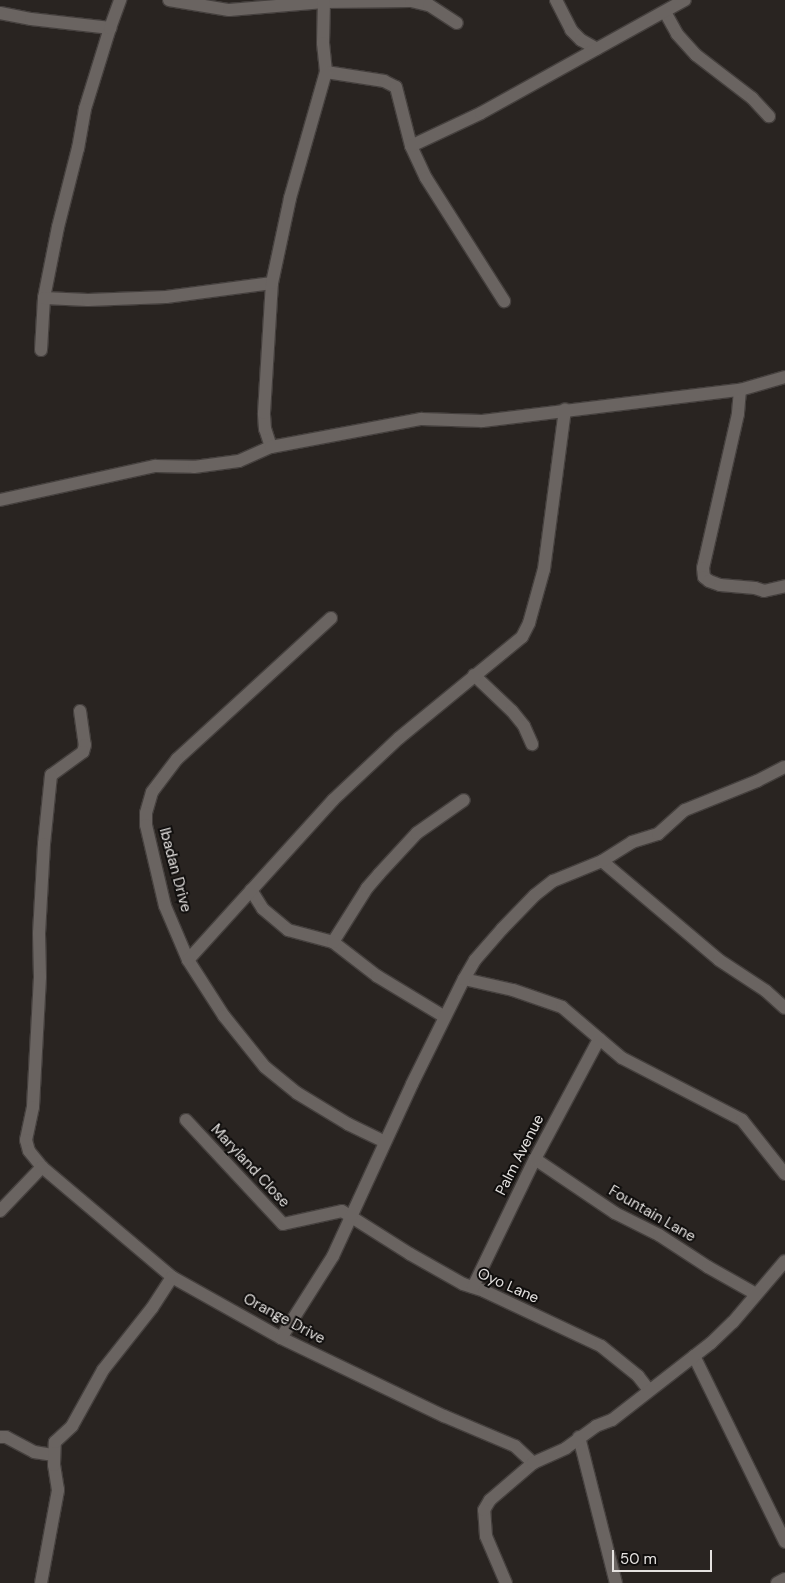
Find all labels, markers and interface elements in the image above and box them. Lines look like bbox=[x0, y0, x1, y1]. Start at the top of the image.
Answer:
street label: Ibadan Drive bbox=[155, 826, 195, 914]
street label: Palm Avenue bbox=[492, 1112, 548, 1198]
street label: Maryland Close bbox=[207, 1121, 293, 1211]
street label: Fountain Lane bbox=[605, 1182, 699, 1246]
street label: Oyo Lane bbox=[475, 1264, 541, 1308]
street label: Orange Drive bbox=[240, 1290, 328, 1348]
scale bar bbox=[615, 1540, 715, 1572]
text: 50 m bbox=[620, 1549, 657, 1569]

